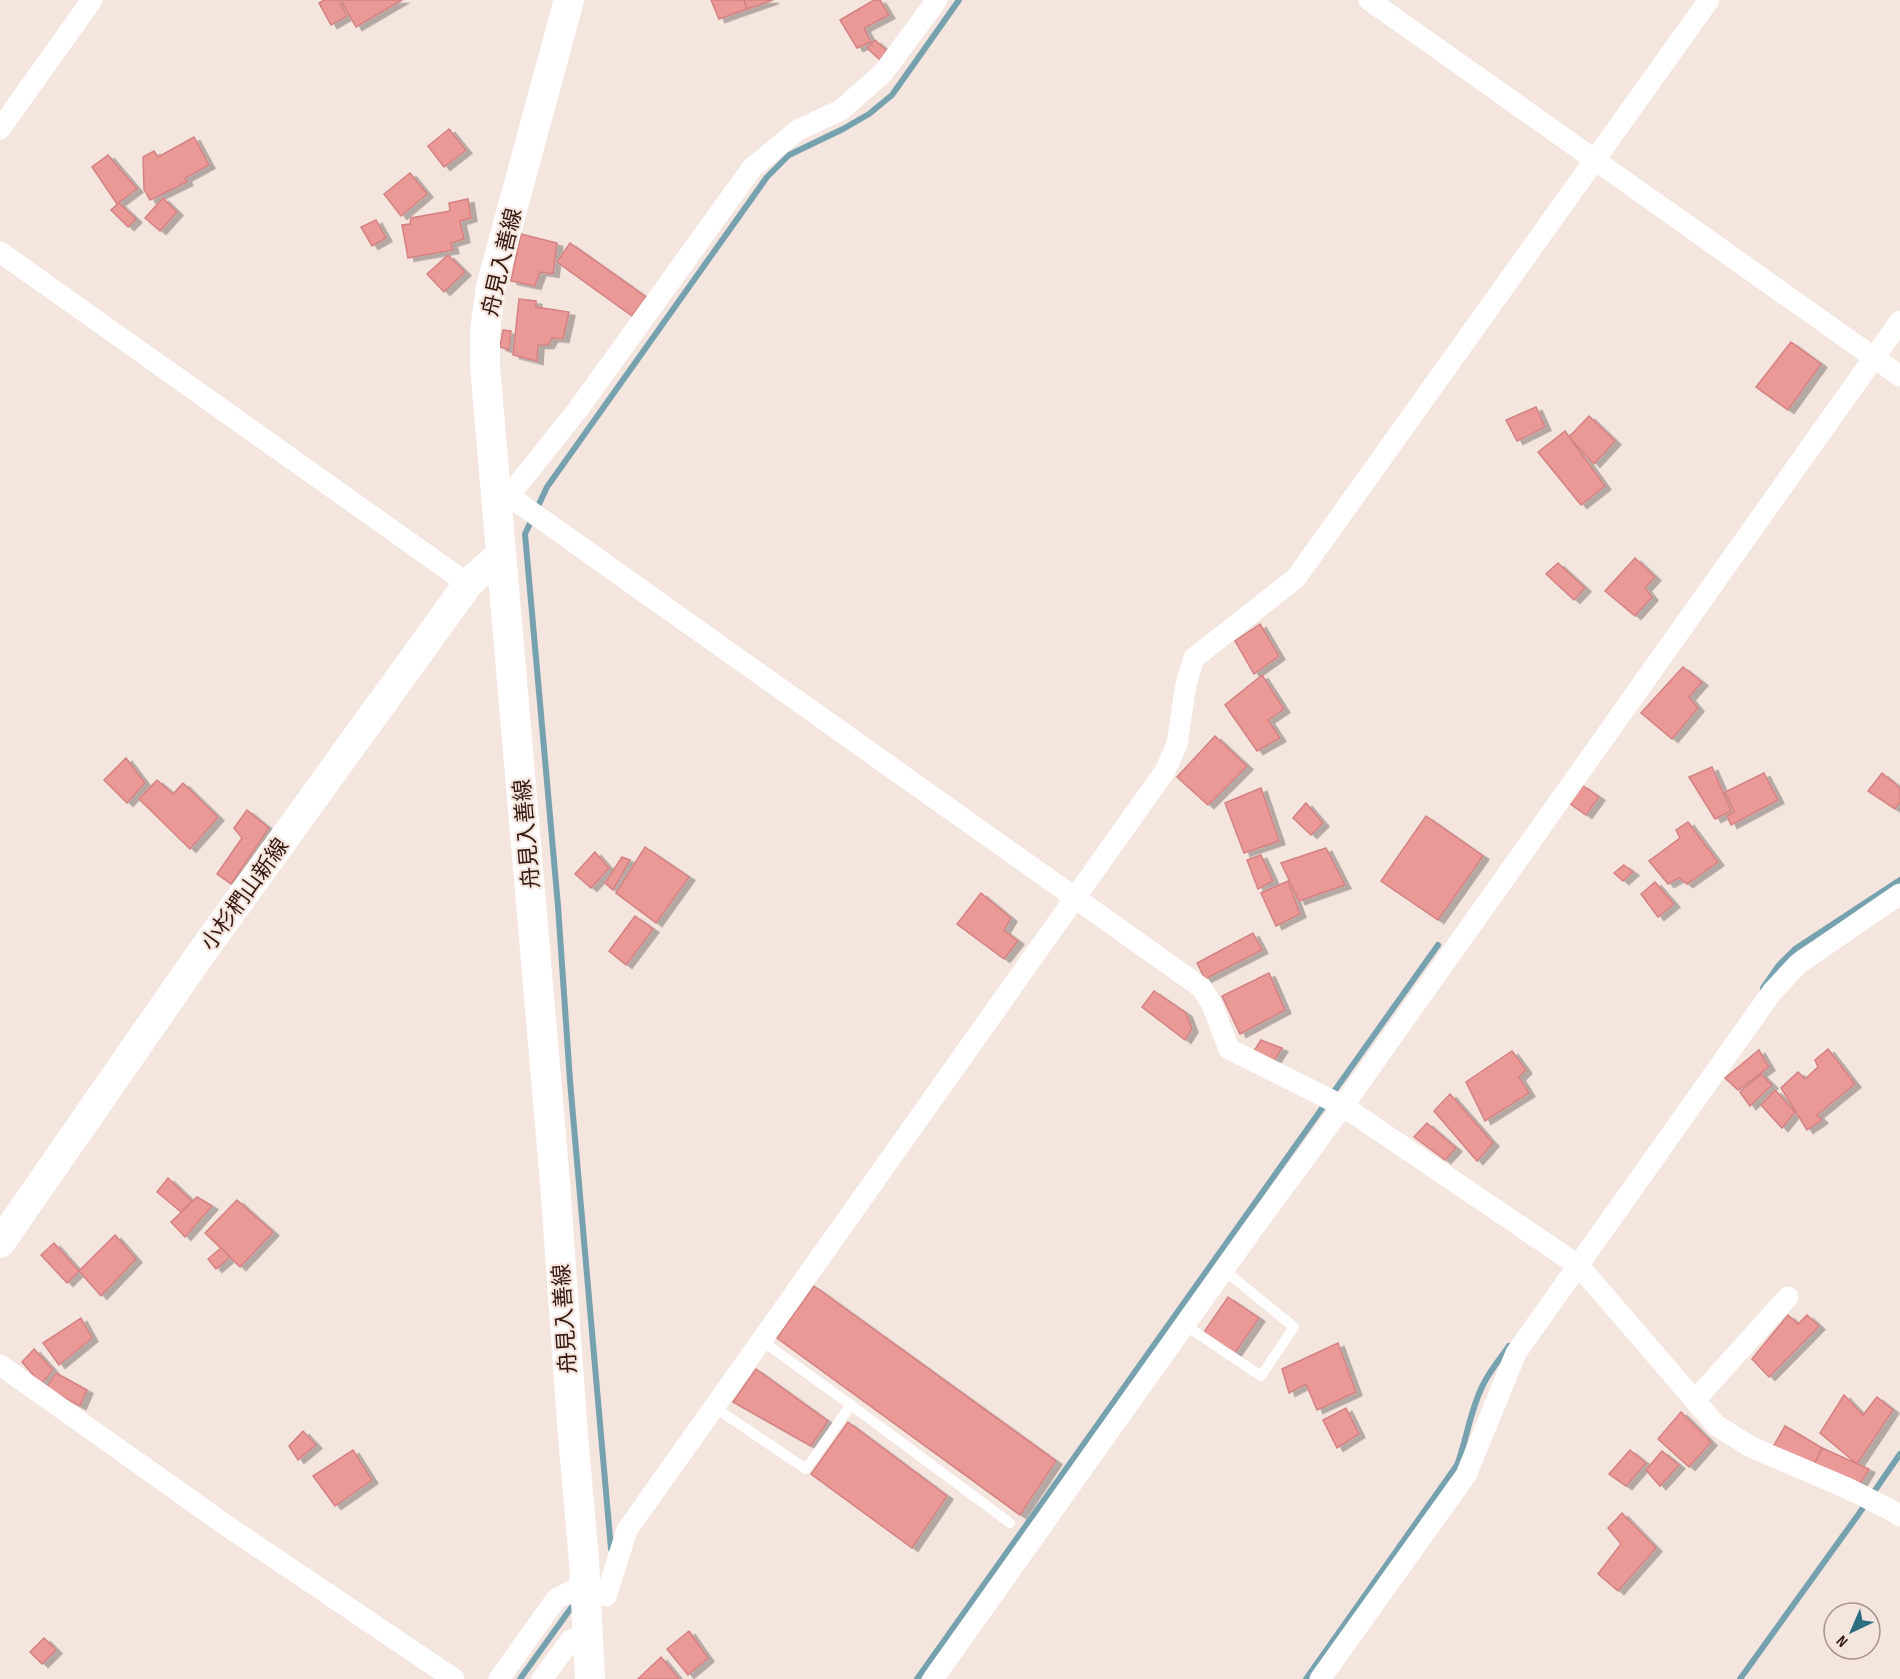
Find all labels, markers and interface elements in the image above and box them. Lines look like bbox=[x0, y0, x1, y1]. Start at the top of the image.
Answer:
street label: 舟見入善線 bbox=[477, 206, 528, 319]
street label: 舟見入善線 bbox=[509, 778, 546, 890]
street label: 小杉椚山新線 bbox=[195, 834, 295, 956]
street label: 舟見入善線 bbox=[548, 1263, 583, 1375]
north arrow bbox=[1822, 1601, 1882, 1661]
text: N bbox=[1833, 1631, 1852, 1651]

